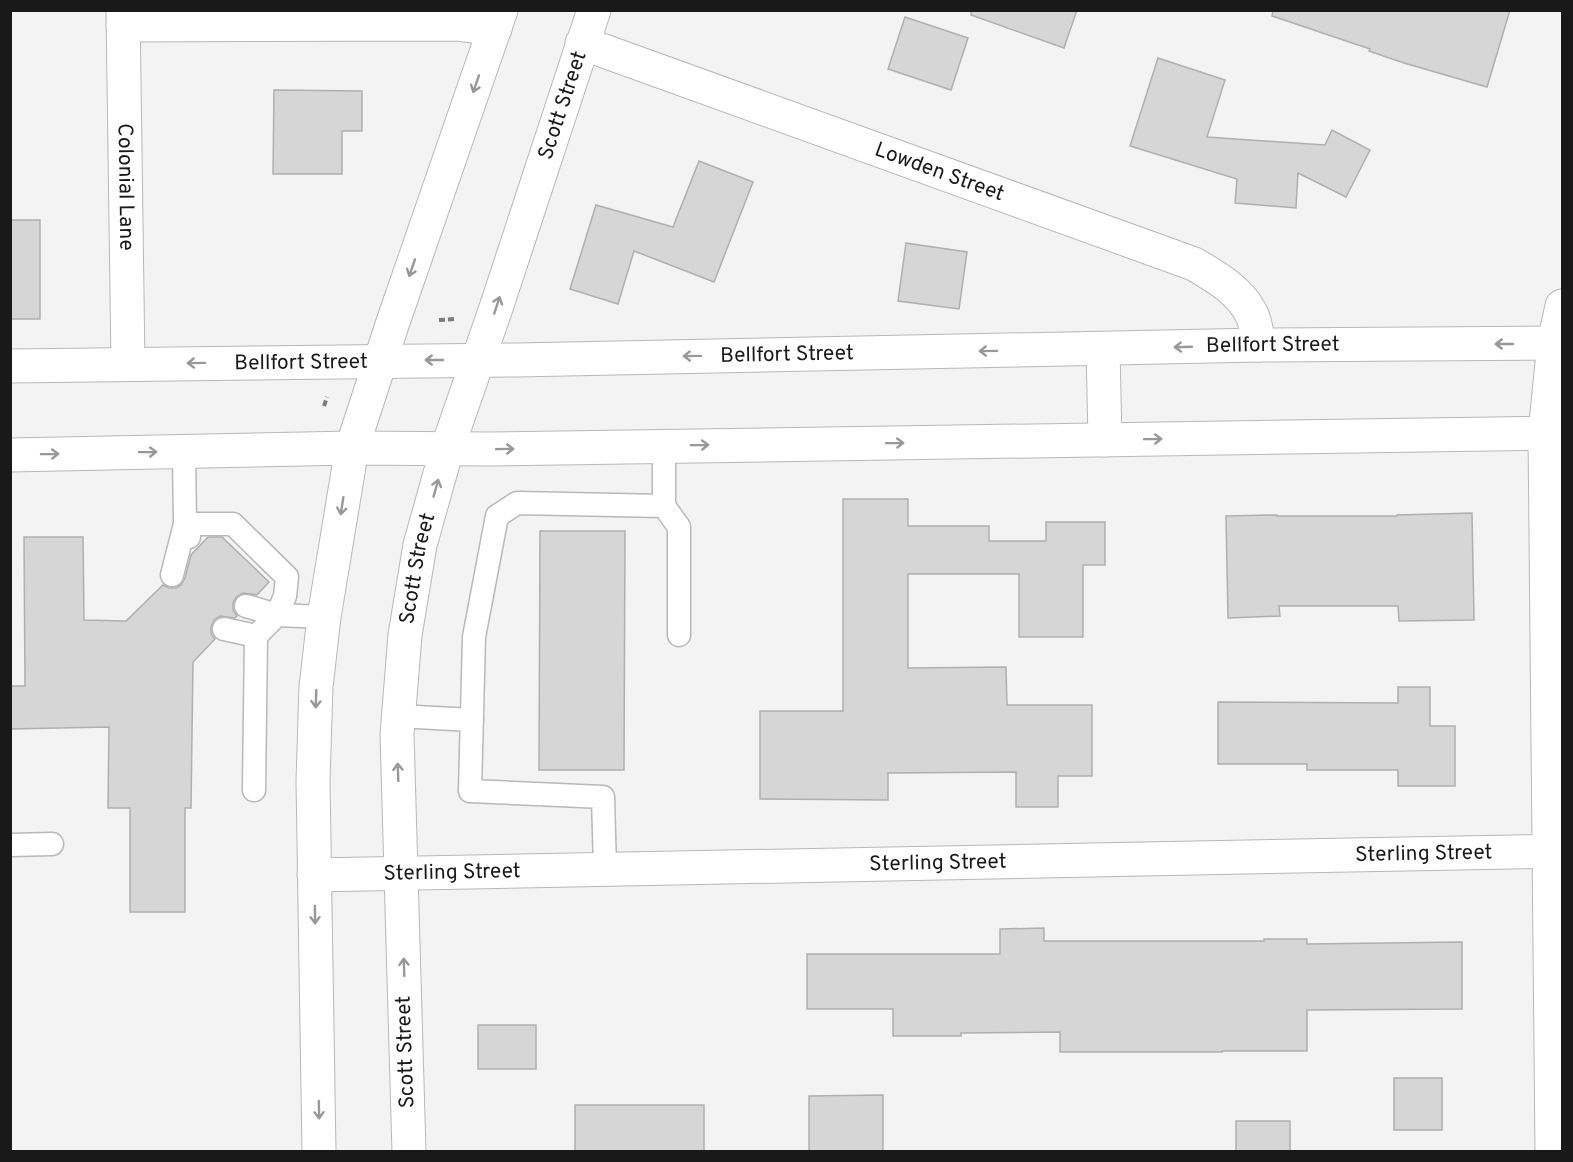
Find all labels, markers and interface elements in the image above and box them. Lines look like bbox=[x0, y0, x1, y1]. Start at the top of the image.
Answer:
street label: Scott Street bbox=[532, 48, 593, 163]
one-way arrow bbox=[469, 74, 480, 93]
street label: Colonial Lane bbox=[111, 123, 140, 251]
street label: Lowden Street bbox=[871, 136, 1008, 208]
one-way arrow bbox=[406, 258, 417, 277]
one-way arrow bbox=[492, 296, 503, 315]
street label: Bellfort Street bbox=[1206, 331, 1340, 360]
one-way arrow bbox=[1495, 338, 1515, 350]
street label: Bellfort Street bbox=[720, 340, 854, 369]
one-way arrow bbox=[1174, 341, 1194, 353]
one-way arrow bbox=[979, 345, 999, 357]
street label: Bellfort Street bbox=[234, 348, 368, 377]
one-way arrow bbox=[682, 350, 702, 362]
one-way arrow bbox=[424, 354, 444, 366]
one-way arrow bbox=[186, 357, 206, 369]
one-way arrow bbox=[1143, 433, 1163, 445]
one-way arrow bbox=[885, 437, 905, 449]
one-way arrow bbox=[690, 440, 710, 451]
one-way arrow bbox=[495, 443, 515, 455]
one-way arrow bbox=[137, 446, 157, 458]
one-way arrow bbox=[39, 448, 59, 460]
one-way arrow bbox=[431, 479, 442, 498]
one-way arrow bbox=[337, 496, 348, 516]
street label: Scott Street bbox=[394, 510, 442, 626]
one-way arrow bbox=[310, 689, 321, 709]
one-way arrow bbox=[393, 763, 404, 783]
street label: Sterling Street bbox=[1355, 839, 1493, 868]
street label: Sterling Street bbox=[869, 848, 1007, 878]
street label: Sterling Street bbox=[383, 858, 521, 887]
one-way arrow bbox=[309, 905, 321, 925]
one-way arrow bbox=[398, 958, 410, 978]
street label: Scott Street bbox=[391, 995, 421, 1109]
one-way arrow bbox=[313, 1100, 324, 1120]

